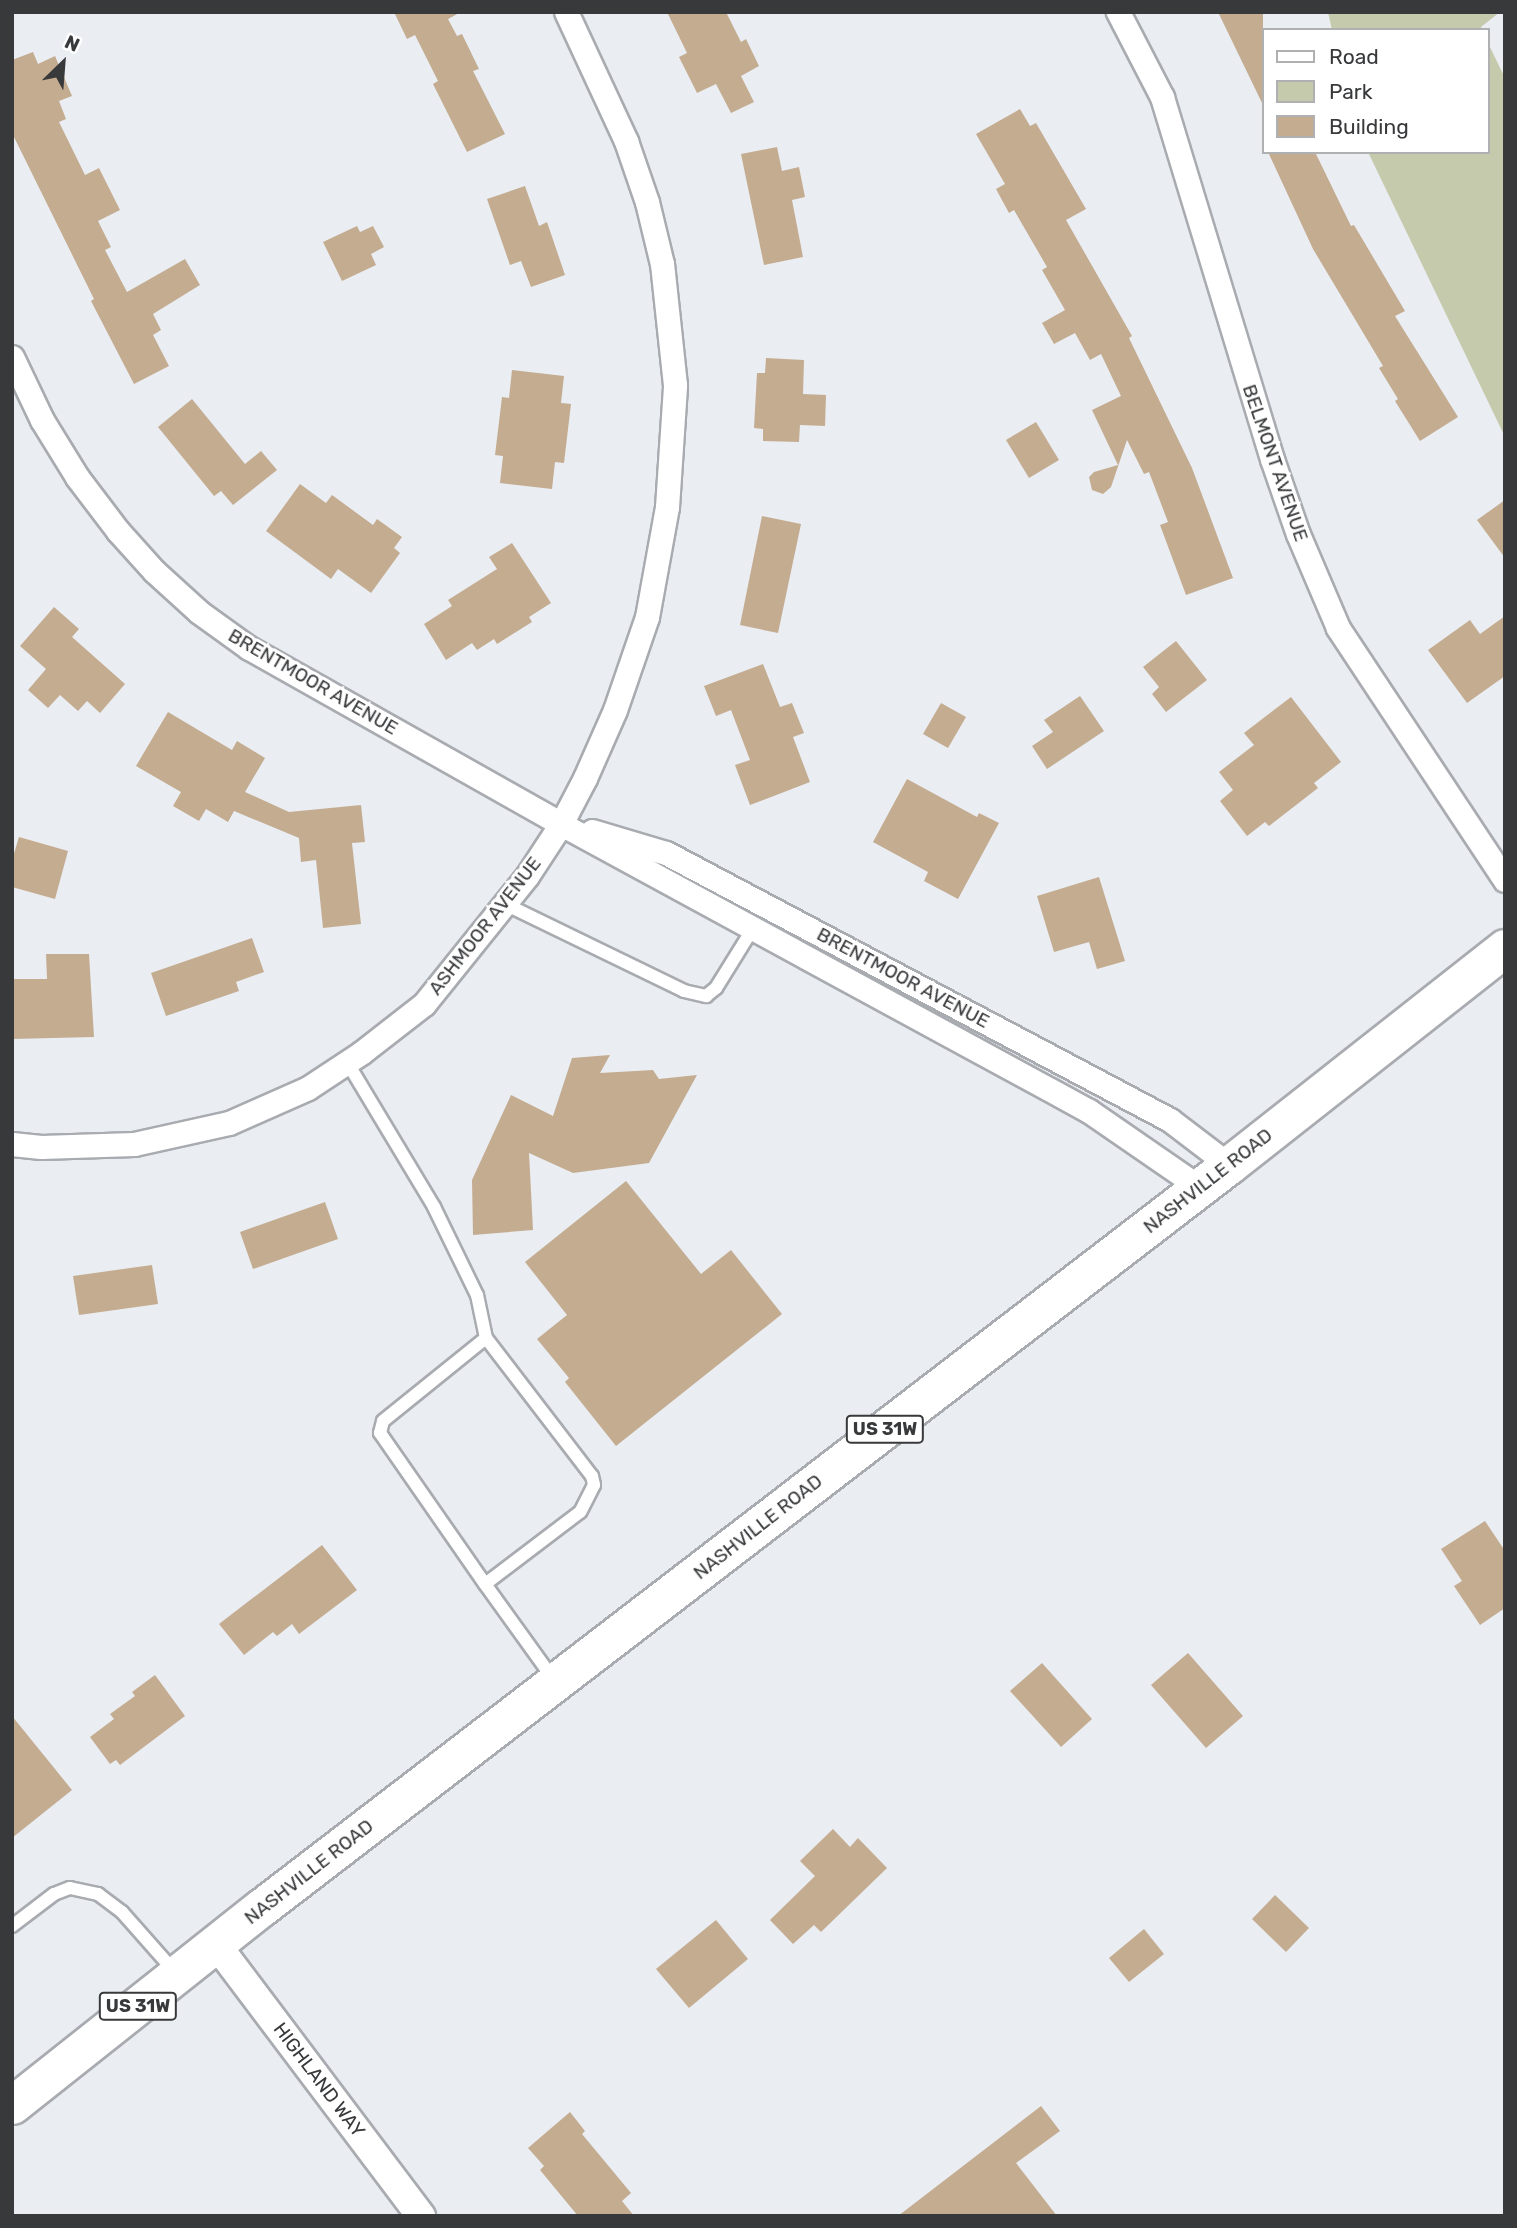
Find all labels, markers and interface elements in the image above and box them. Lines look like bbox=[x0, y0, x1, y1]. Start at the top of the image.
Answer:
north arrow bbox=[28, 28, 98, 98]
legend bbox=[1262, 28, 1489, 154]
text: N bbox=[61, 30, 83, 57]
text: Road bbox=[1329, 44, 1379, 69]
text: Park bbox=[1329, 79, 1373, 104]
text: Building bbox=[1329, 114, 1409, 139]
street label: BELMONT AVENUE bbox=[1237, 381, 1313, 545]
street label: BRENTMOOR AVENUE bbox=[224, 624, 402, 740]
street label: ASHMOOR AVENUE bbox=[424, 852, 546, 1000]
street label: BRENTMOOR AVENUE bbox=[813, 923, 993, 1033]
street label: NASHVILLE ROAD bbox=[1139, 1124, 1277, 1238]
road number: US 31W bbox=[845, 1414, 925, 1444]
street label: NASHVILLE ROAD bbox=[689, 1470, 827, 1584]
street label: NASHVILLE ROAD bbox=[240, 1815, 378, 1929]
road number: US 31W bbox=[98, 1992, 178, 2020]
street label: HIGHLAND WAY bbox=[268, 2018, 370, 2142]

